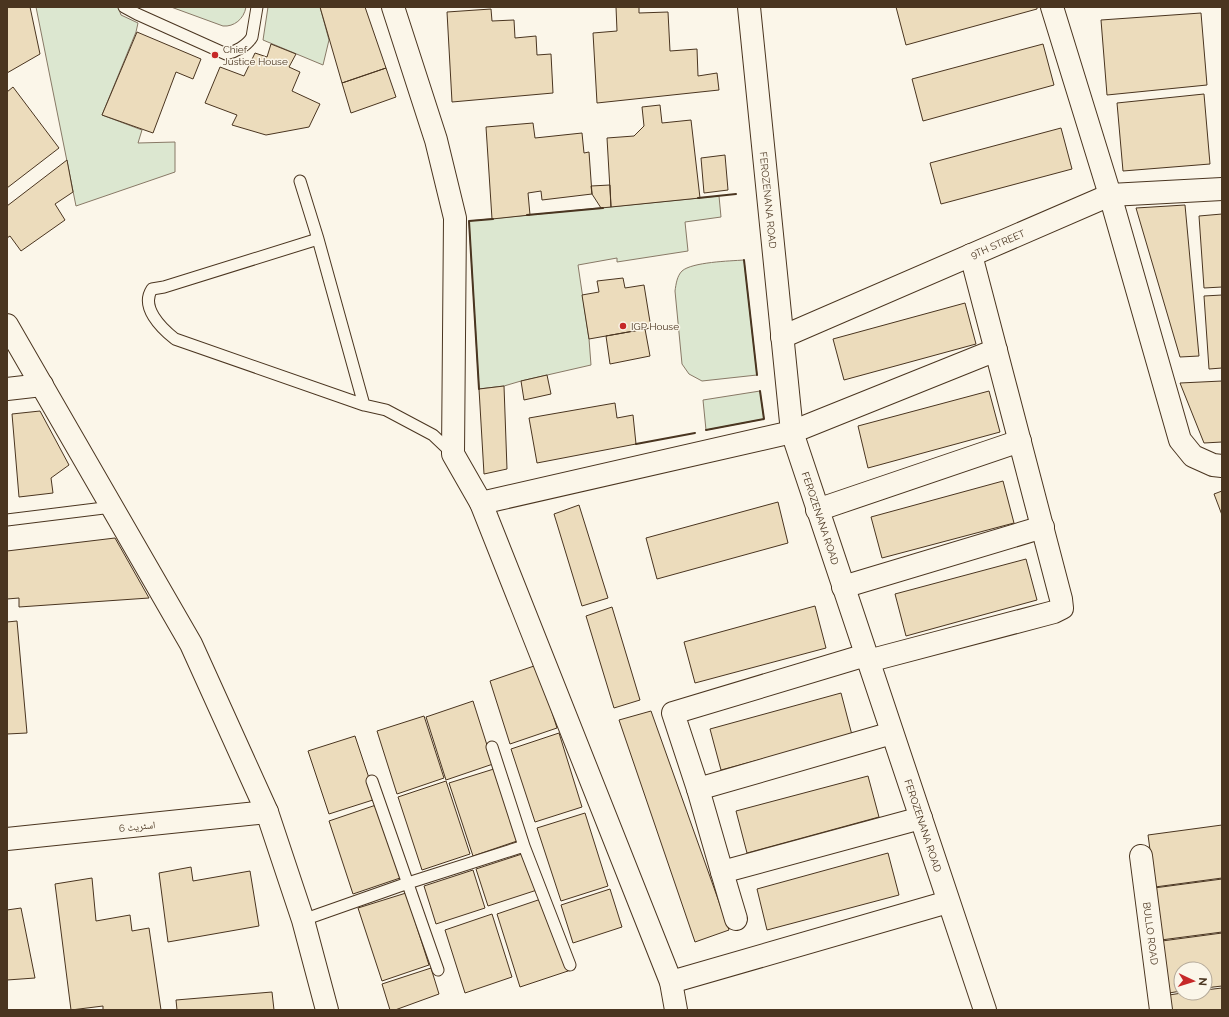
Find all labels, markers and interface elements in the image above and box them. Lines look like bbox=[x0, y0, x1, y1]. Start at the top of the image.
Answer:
place label: Chief Justice House bbox=[223, 44, 288, 67]
marker: Chief Justice House bbox=[210, 50, 220, 60]
street label: FEROZENANA ROAD bbox=[758, 151, 778, 249]
street label: 9TH STREET bbox=[969, 227, 1027, 261]
marker: IGP House bbox=[618, 321, 628, 331]
place label: IGP House bbox=[631, 321, 679, 332]
street label: FEROZENANA ROAD bbox=[800, 470, 841, 566]
street label: FEROZENANA ROAD bbox=[902, 778, 944, 873]
street label: اسٹریٹ 6 bbox=[118, 819, 156, 834]
street label: BULLO ROAD bbox=[1141, 901, 1160, 966]
north arrow bbox=[1173, 961, 1213, 1001]
text: N bbox=[1196, 977, 1209, 986]

